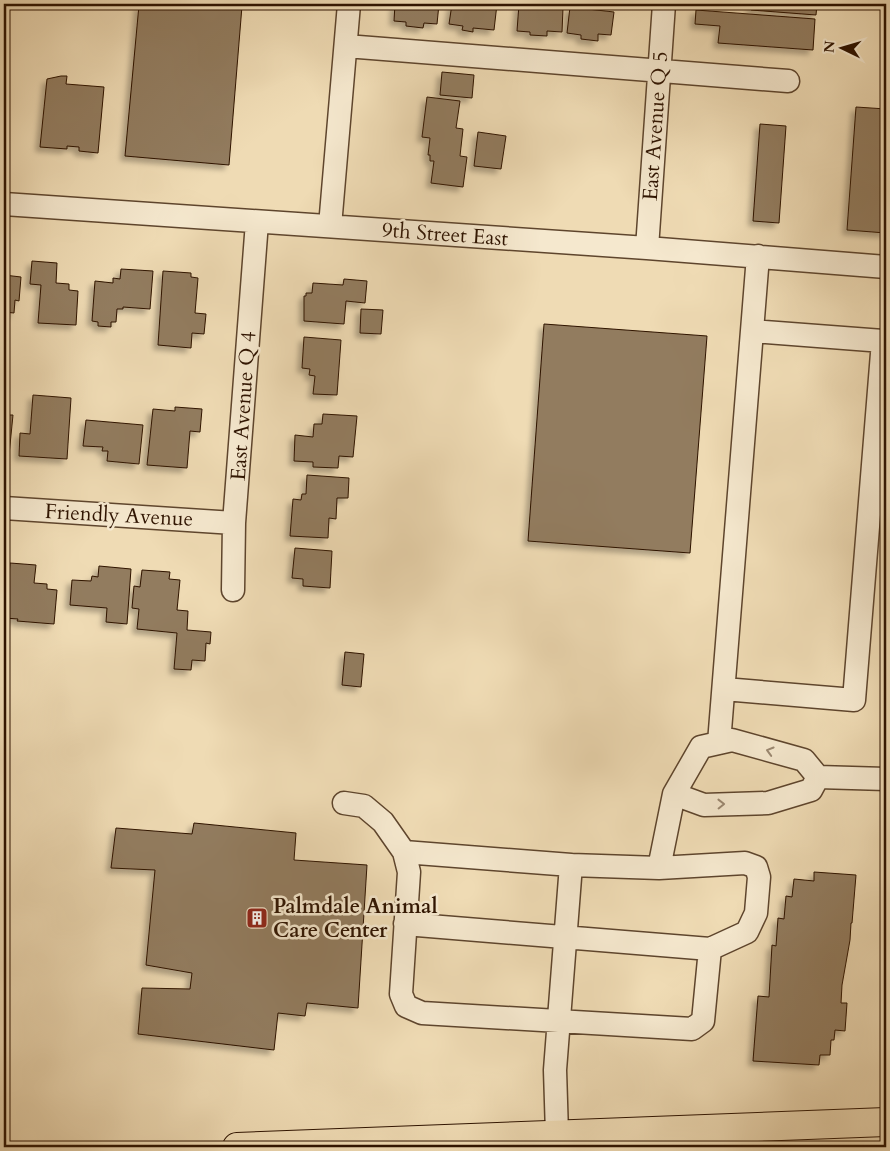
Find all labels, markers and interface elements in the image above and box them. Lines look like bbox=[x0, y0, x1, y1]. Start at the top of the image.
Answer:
north arrow bbox=[818, 22, 868, 72]
text: N bbox=[820, 40, 840, 54]
street label: East Avenue Q 5 bbox=[636, 50, 675, 202]
street label: 9th Street East bbox=[381, 216, 509, 253]
street label: East Avenue Q 4 bbox=[224, 330, 263, 482]
street label: Friendly Avenue bbox=[44, 497, 194, 534]
one-way arrow bbox=[767, 746, 775, 756]
one-way arrow bbox=[718, 799, 726, 809]
place label: Palmdale Animal Care Center bbox=[273, 892, 438, 945]
building icon: Palmdale Animal Care Center bbox=[245, 906, 269, 930]

